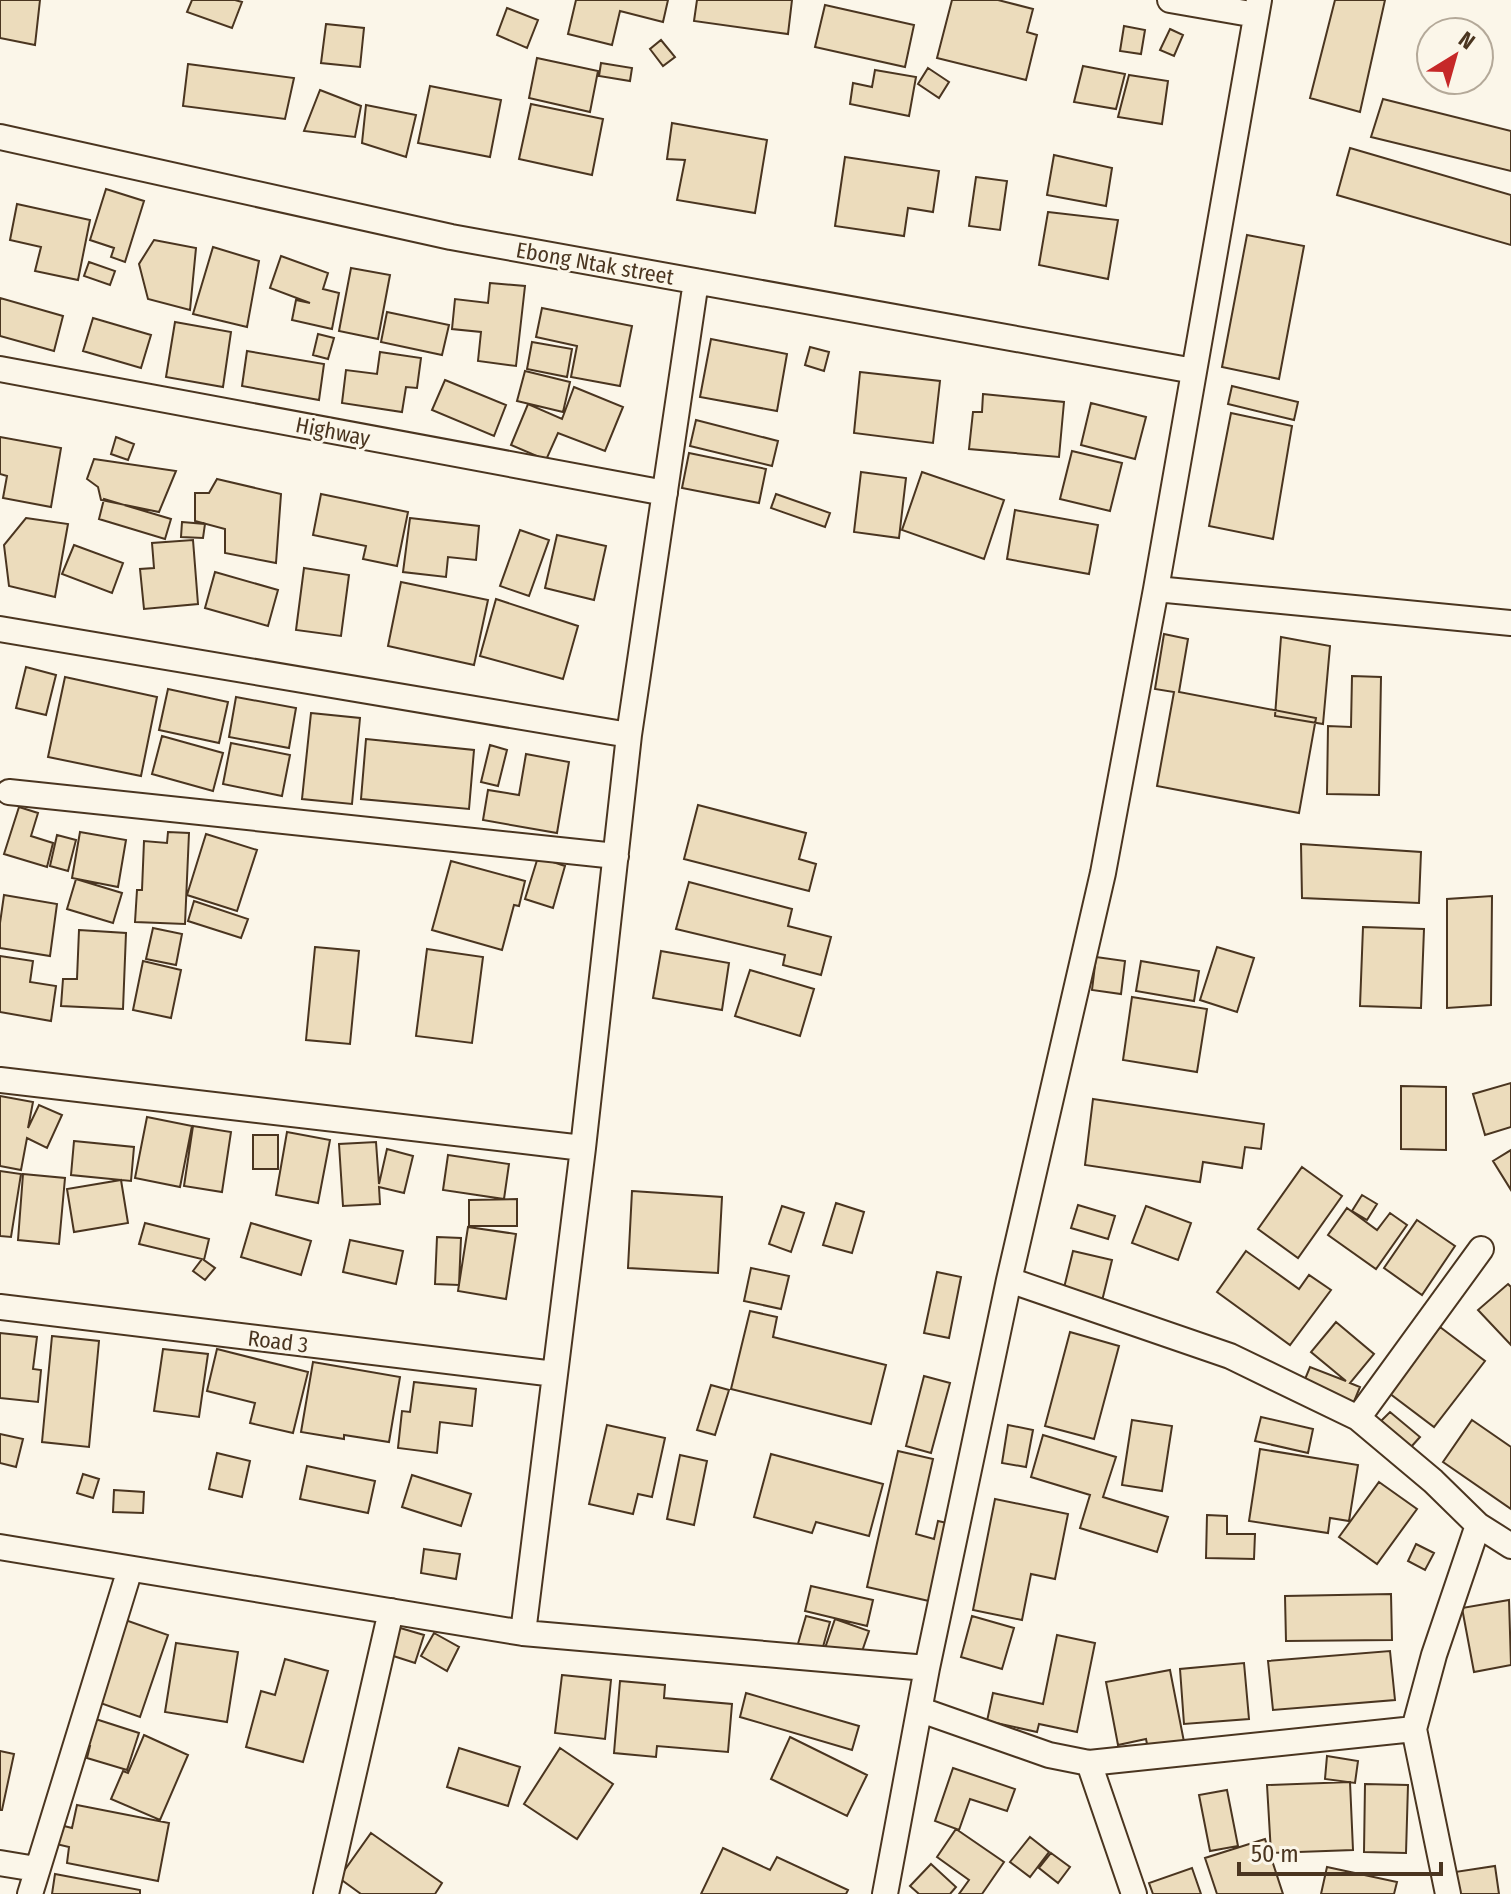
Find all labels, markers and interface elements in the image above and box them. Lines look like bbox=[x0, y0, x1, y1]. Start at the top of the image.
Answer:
north arrow bbox=[1415, 16, 1495, 96]
text: N bbox=[1453, 26, 1480, 55]
street label: Ebong Ntak street bbox=[514, 236, 677, 291]
street label: Highway bbox=[293, 411, 373, 452]
street label: Road 3 bbox=[246, 1324, 310, 1359]
scale bar bbox=[1239, 1826, 1441, 1876]
text: 50 m bbox=[1251, 1840, 1299, 1868]

